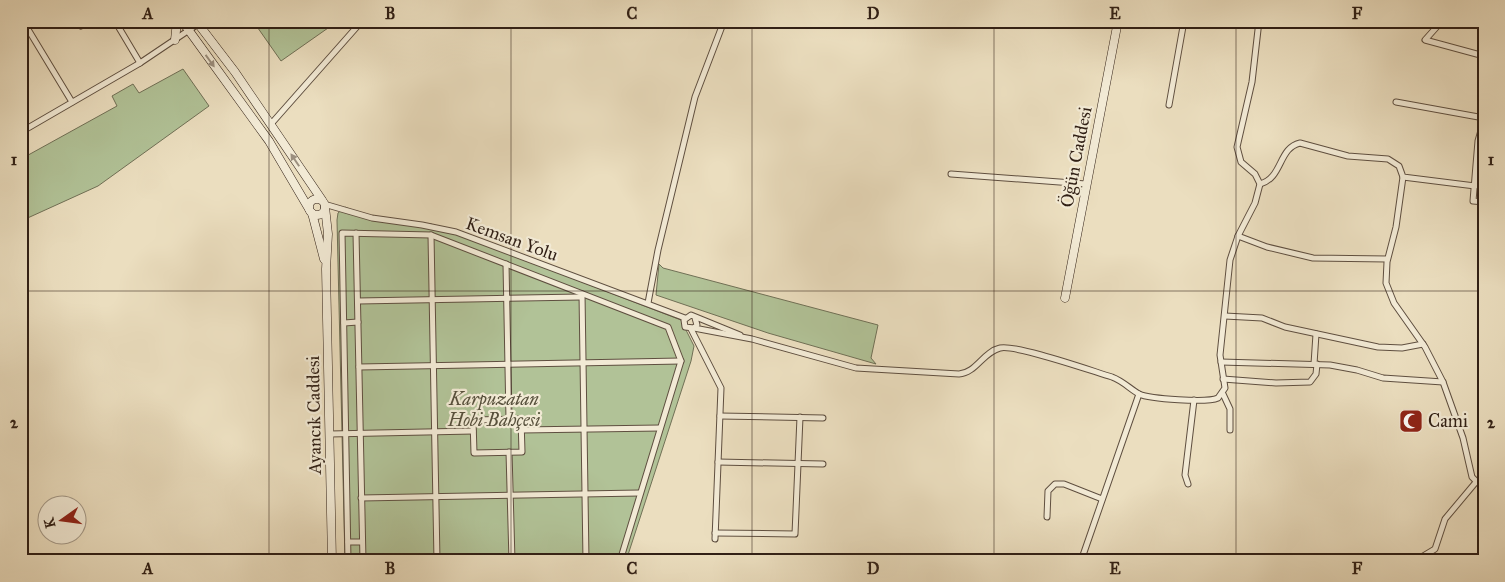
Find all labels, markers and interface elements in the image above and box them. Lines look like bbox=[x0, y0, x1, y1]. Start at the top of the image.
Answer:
text: A bbox=[142, 4, 154, 23]
text: B bbox=[385, 4, 395, 23]
text: C bbox=[627, 4, 638, 23]
text: D bbox=[867, 4, 880, 23]
text: E bbox=[1109, 4, 1121, 23]
text: F bbox=[1352, 4, 1363, 23]
one-way arrow bbox=[205, 54, 215, 68]
street label: Öğün Caddesi bbox=[1054, 104, 1098, 209]
text: 1 bbox=[11, 150, 18, 169]
text: 1 bbox=[1488, 150, 1495, 169]
one-way arrow bbox=[290, 153, 300, 166]
street label: Kemsan Yolu bbox=[463, 212, 562, 266]
street label: Ayancık Caddesi bbox=[302, 355, 326, 476]
park label: Karpuzatan Hobi Bahçesi bbox=[447, 388, 540, 431]
mosque icon: Cami bbox=[1398, 408, 1424, 434]
place label: Cami bbox=[1428, 410, 1468, 432]
text: 2 bbox=[10, 413, 19, 432]
text: 2 bbox=[1487, 413, 1496, 432]
north arrow bbox=[38, 494, 88, 544]
text: K bbox=[40, 515, 59, 530]
text: A bbox=[142, 559, 154, 578]
text: B bbox=[385, 559, 395, 578]
text: C bbox=[627, 559, 638, 578]
text: D bbox=[867, 559, 880, 578]
text: E bbox=[1109, 559, 1121, 578]
text: F bbox=[1352, 559, 1363, 578]

